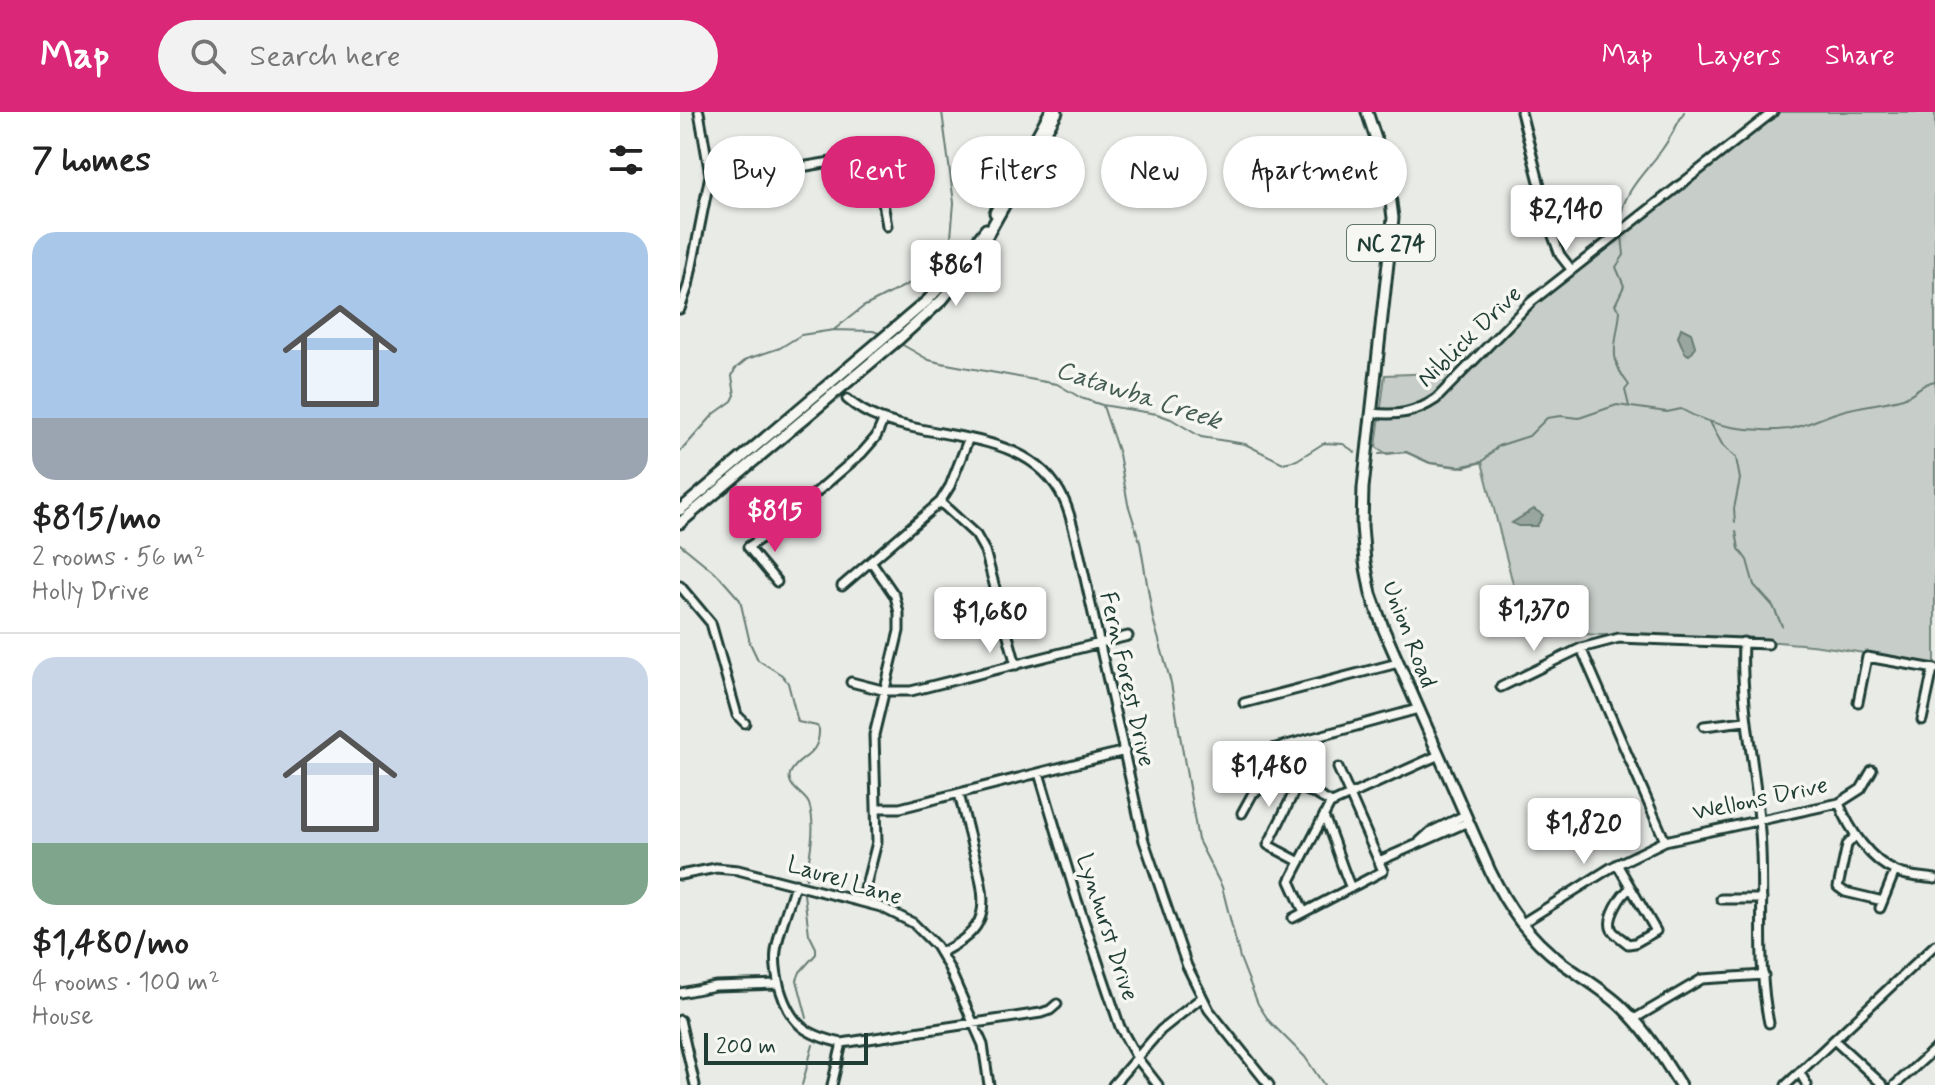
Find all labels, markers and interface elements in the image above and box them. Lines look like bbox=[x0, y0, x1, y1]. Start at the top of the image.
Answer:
search box bbox=[158, 20, 718, 92]
text: Map bbox=[40, 32, 110, 81]
icon: search bbox=[186, 34, 230, 78]
text: Search here bbox=[250, 37, 401, 76]
text: Map bbox=[1602, 38, 1653, 75]
text: Layers bbox=[1697, 38, 1781, 75]
text: Share bbox=[1825, 38, 1895, 75]
chip: Buy bbox=[704, 136, 805, 208]
chip: Rent bbox=[821, 136, 935, 208]
chip: Filters bbox=[951, 136, 1085, 208]
chip: New bbox=[1101, 136, 1207, 208]
chip: Apartment bbox=[1223, 136, 1407, 208]
text: 7 homes bbox=[32, 138, 151, 183]
icon: filters bbox=[604, 138, 648, 182]
pin: $2,140 bbox=[1501, 185, 1631, 253]
text: $2,140 bbox=[1529, 194, 1603, 228]
road number: NC 274 bbox=[1347, 225, 1435, 261]
pin: $861 bbox=[909, 240, 1003, 308]
text: $861 bbox=[929, 249, 983, 283]
street label: Niblick Drive bbox=[1411, 279, 1529, 395]
icon: home bbox=[268, 284, 412, 428]
water label: Catawba Creek bbox=[1051, 353, 1227, 439]
pin: $815 bbox=[728, 486, 822, 554]
text: $815 bbox=[747, 495, 803, 529]
text: $815/mo bbox=[32, 496, 161, 541]
text: 2 rooms · 56 m² bbox=[32, 541, 205, 575]
text: Holly Drive bbox=[32, 575, 150, 609]
street label: Union Road bbox=[1374, 577, 1443, 692]
pin: $1,370 bbox=[1469, 585, 1599, 653]
pin: $1,680 bbox=[925, 587, 1055, 655]
street label: Fern Forest Drive bbox=[1091, 589, 1162, 770]
text: $1,370 bbox=[1498, 594, 1570, 628]
text: $1,680 bbox=[952, 596, 1028, 630]
icon: home bbox=[268, 709, 412, 853]
pin: $1,480 bbox=[1204, 741, 1334, 809]
text: $1,480 bbox=[1231, 750, 1307, 784]
street label: Wellons Drive bbox=[1690, 770, 1831, 829]
pin: $1,820 bbox=[1519, 798, 1649, 866]
text: $1,820 bbox=[1546, 807, 1622, 841]
street label: Laurel Lane bbox=[783, 849, 906, 914]
street label: Lynhurst Drive bbox=[1068, 850, 1145, 1005]
text: $1,480/mo bbox=[32, 921, 189, 966]
text: 4 rooms · 100 m² bbox=[32, 966, 220, 1000]
text: House bbox=[32, 1000, 93, 1034]
scale bar bbox=[704, 1029, 868, 1065]
text: 200 m bbox=[716, 1033, 776, 1061]

